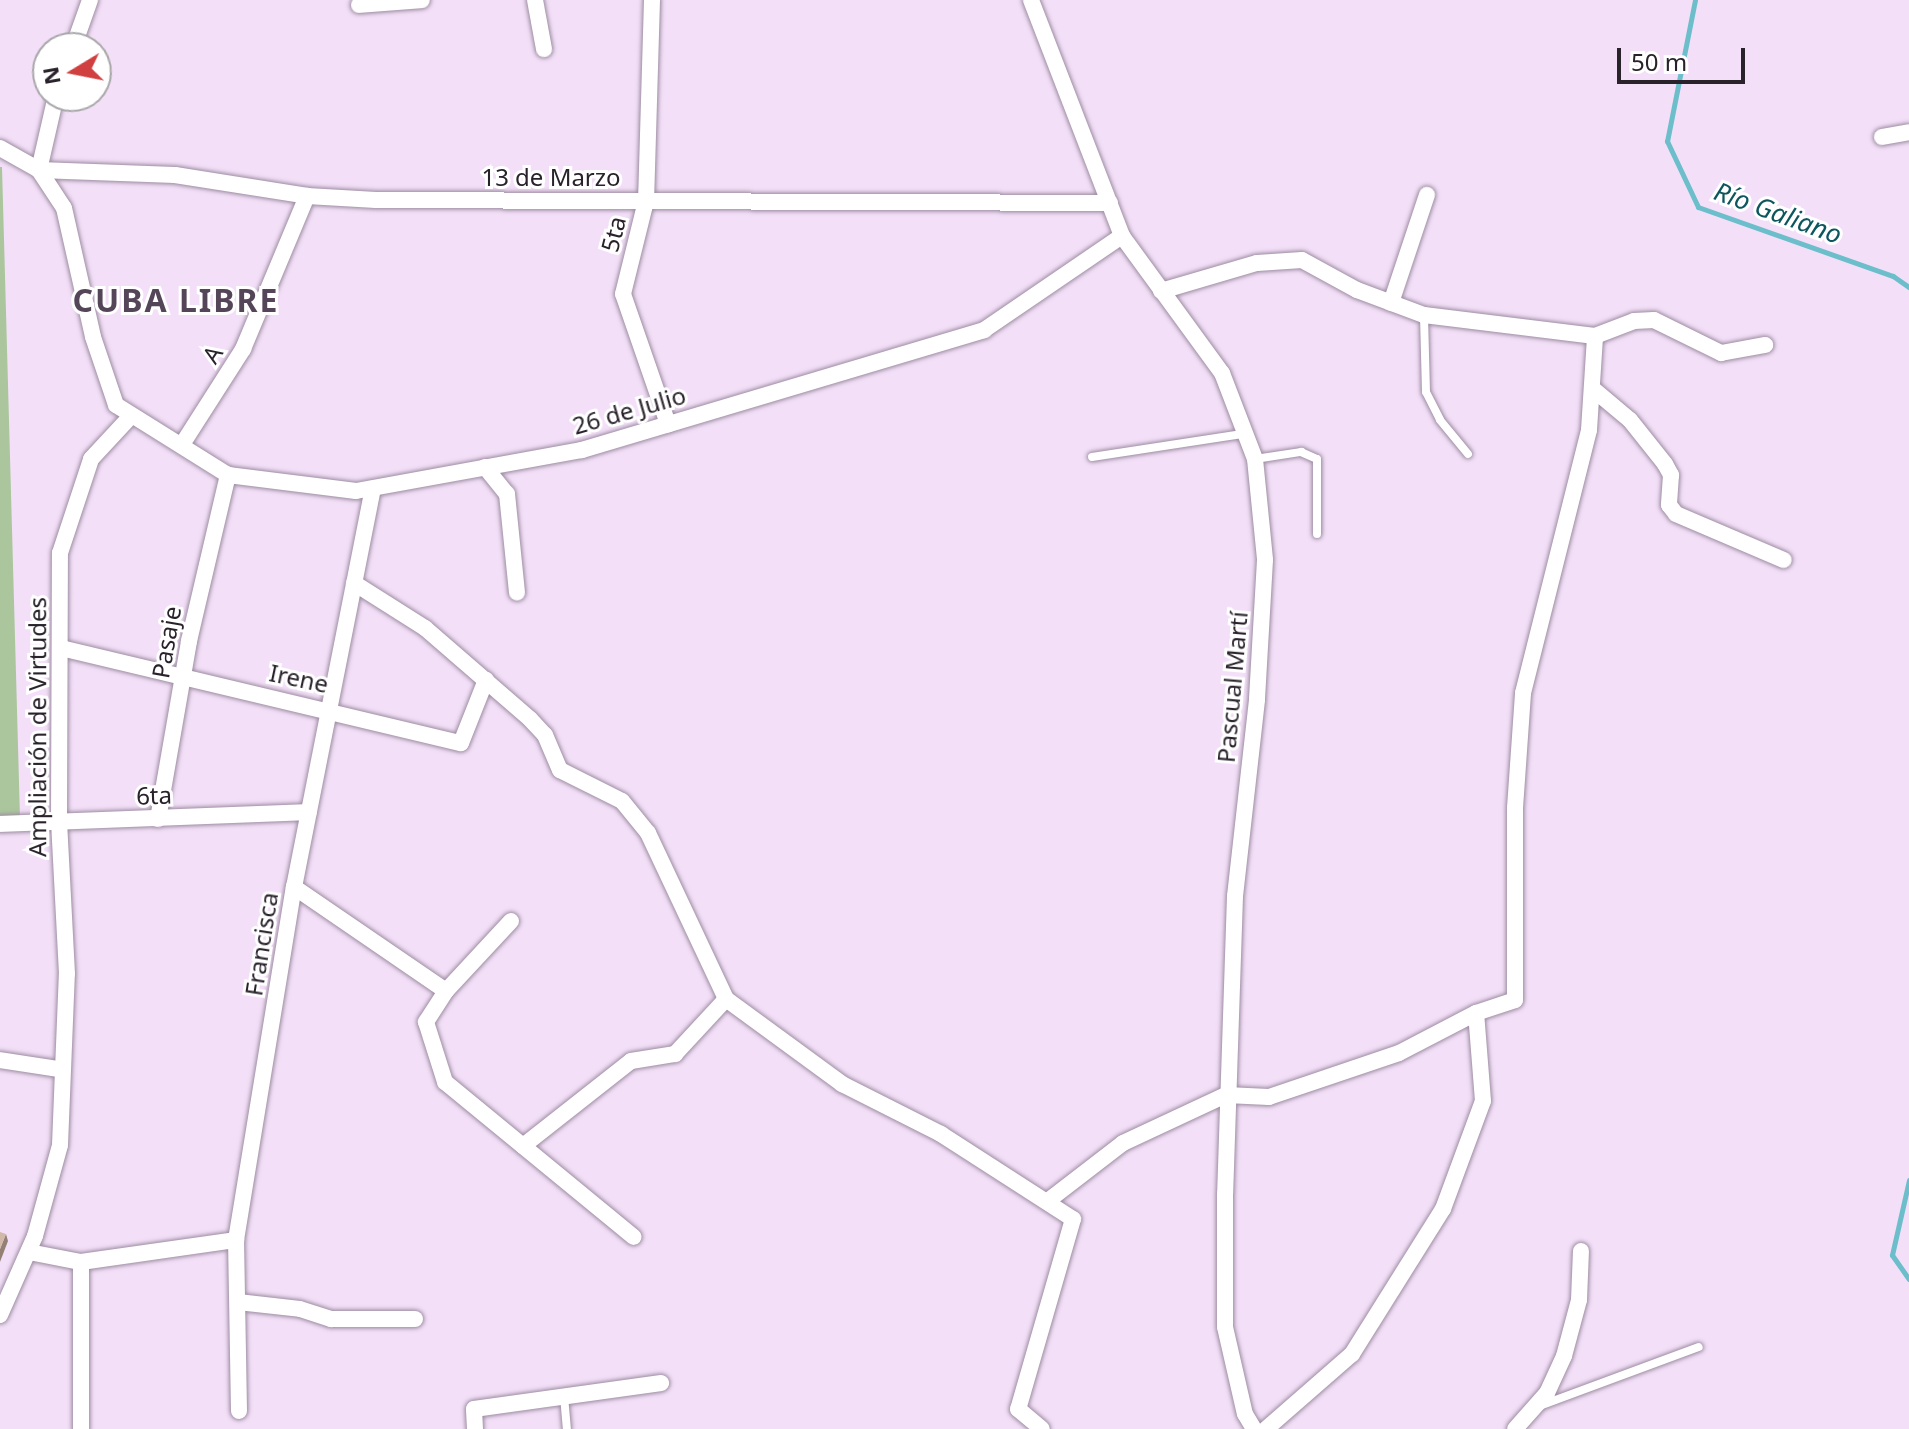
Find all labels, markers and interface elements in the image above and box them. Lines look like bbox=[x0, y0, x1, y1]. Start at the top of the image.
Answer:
north arrow bbox=[32, 32, 112, 112]
scale bar bbox=[1621, 32, 1749, 82]
text: 50 m bbox=[1631, 45, 1687, 78]
text: N bbox=[34, 64, 67, 87]
street label: 13 de Marzo bbox=[481, 163, 621, 191]
water label: Río Galiano bbox=[1710, 176, 1846, 250]
street label: 5ta bbox=[595, 213, 631, 255]
district label: CUBA LIBRE bbox=[72, 281, 280, 319]
street label: A bbox=[196, 340, 228, 368]
street label: 26 de Julio bbox=[569, 380, 689, 440]
street label: Ampliación de Virtudes bbox=[23, 597, 51, 857]
street label: Pasaje bbox=[146, 604, 186, 680]
street label: Pascual Martí bbox=[1211, 610, 1253, 764]
street label: Irene bbox=[267, 658, 331, 698]
street label: 6ta bbox=[136, 780, 172, 810]
street label: Francisca bbox=[239, 890, 283, 998]

